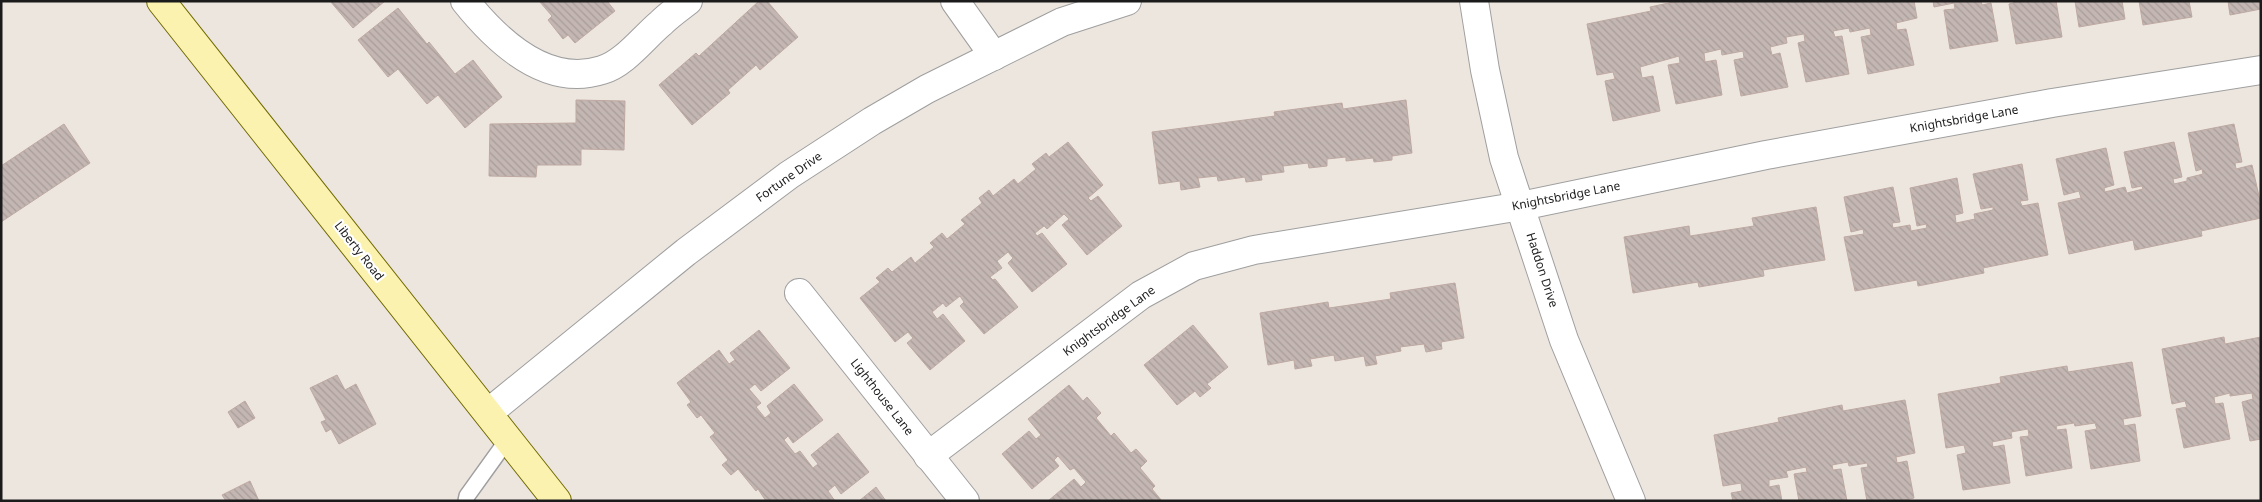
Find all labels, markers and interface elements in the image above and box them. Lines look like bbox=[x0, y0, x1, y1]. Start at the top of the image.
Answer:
street label: Knightsbridge Lane bbox=[1908, 101, 2020, 136]
street label: Fortune Drive bbox=[752, 147, 825, 206]
street label: Knightsbridge Lane bbox=[1510, 177, 1622, 214]
street label: Liberty Road bbox=[331, 218, 388, 284]
street label: Haddon Drive bbox=[1522, 230, 1563, 310]
street label: Knightsbridge Lane bbox=[1059, 281, 1158, 360]
street label: Lighthouse Lane bbox=[847, 355, 918, 439]

